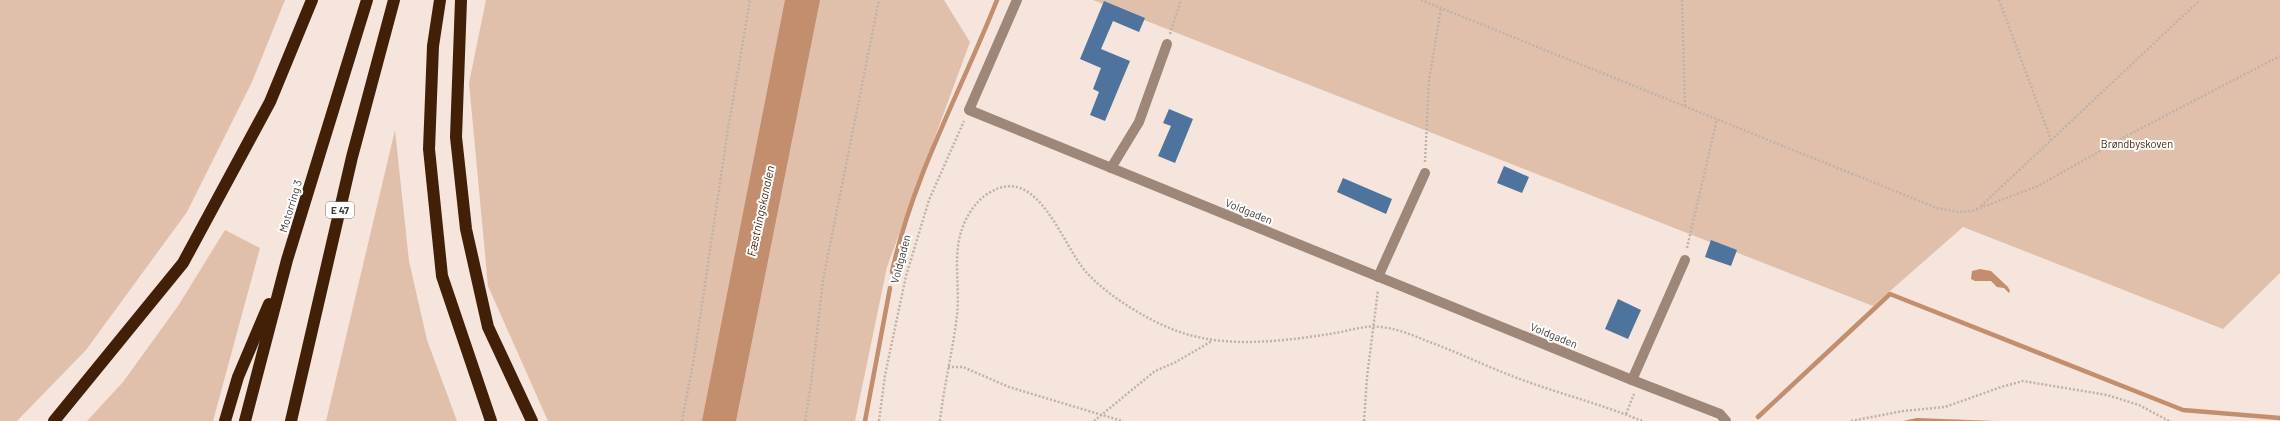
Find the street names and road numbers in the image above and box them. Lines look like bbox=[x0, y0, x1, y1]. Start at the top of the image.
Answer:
street label: Motorring 3 bbox=[276, 178, 304, 234]
street label: Voldgaden bbox=[1223, 196, 1275, 226]
road number: E 47 bbox=[326, 202, 354, 218]
street label: Voldgaden bbox=[887, 233, 913, 285]
street label: Voldgaden bbox=[1528, 320, 1580, 350]

